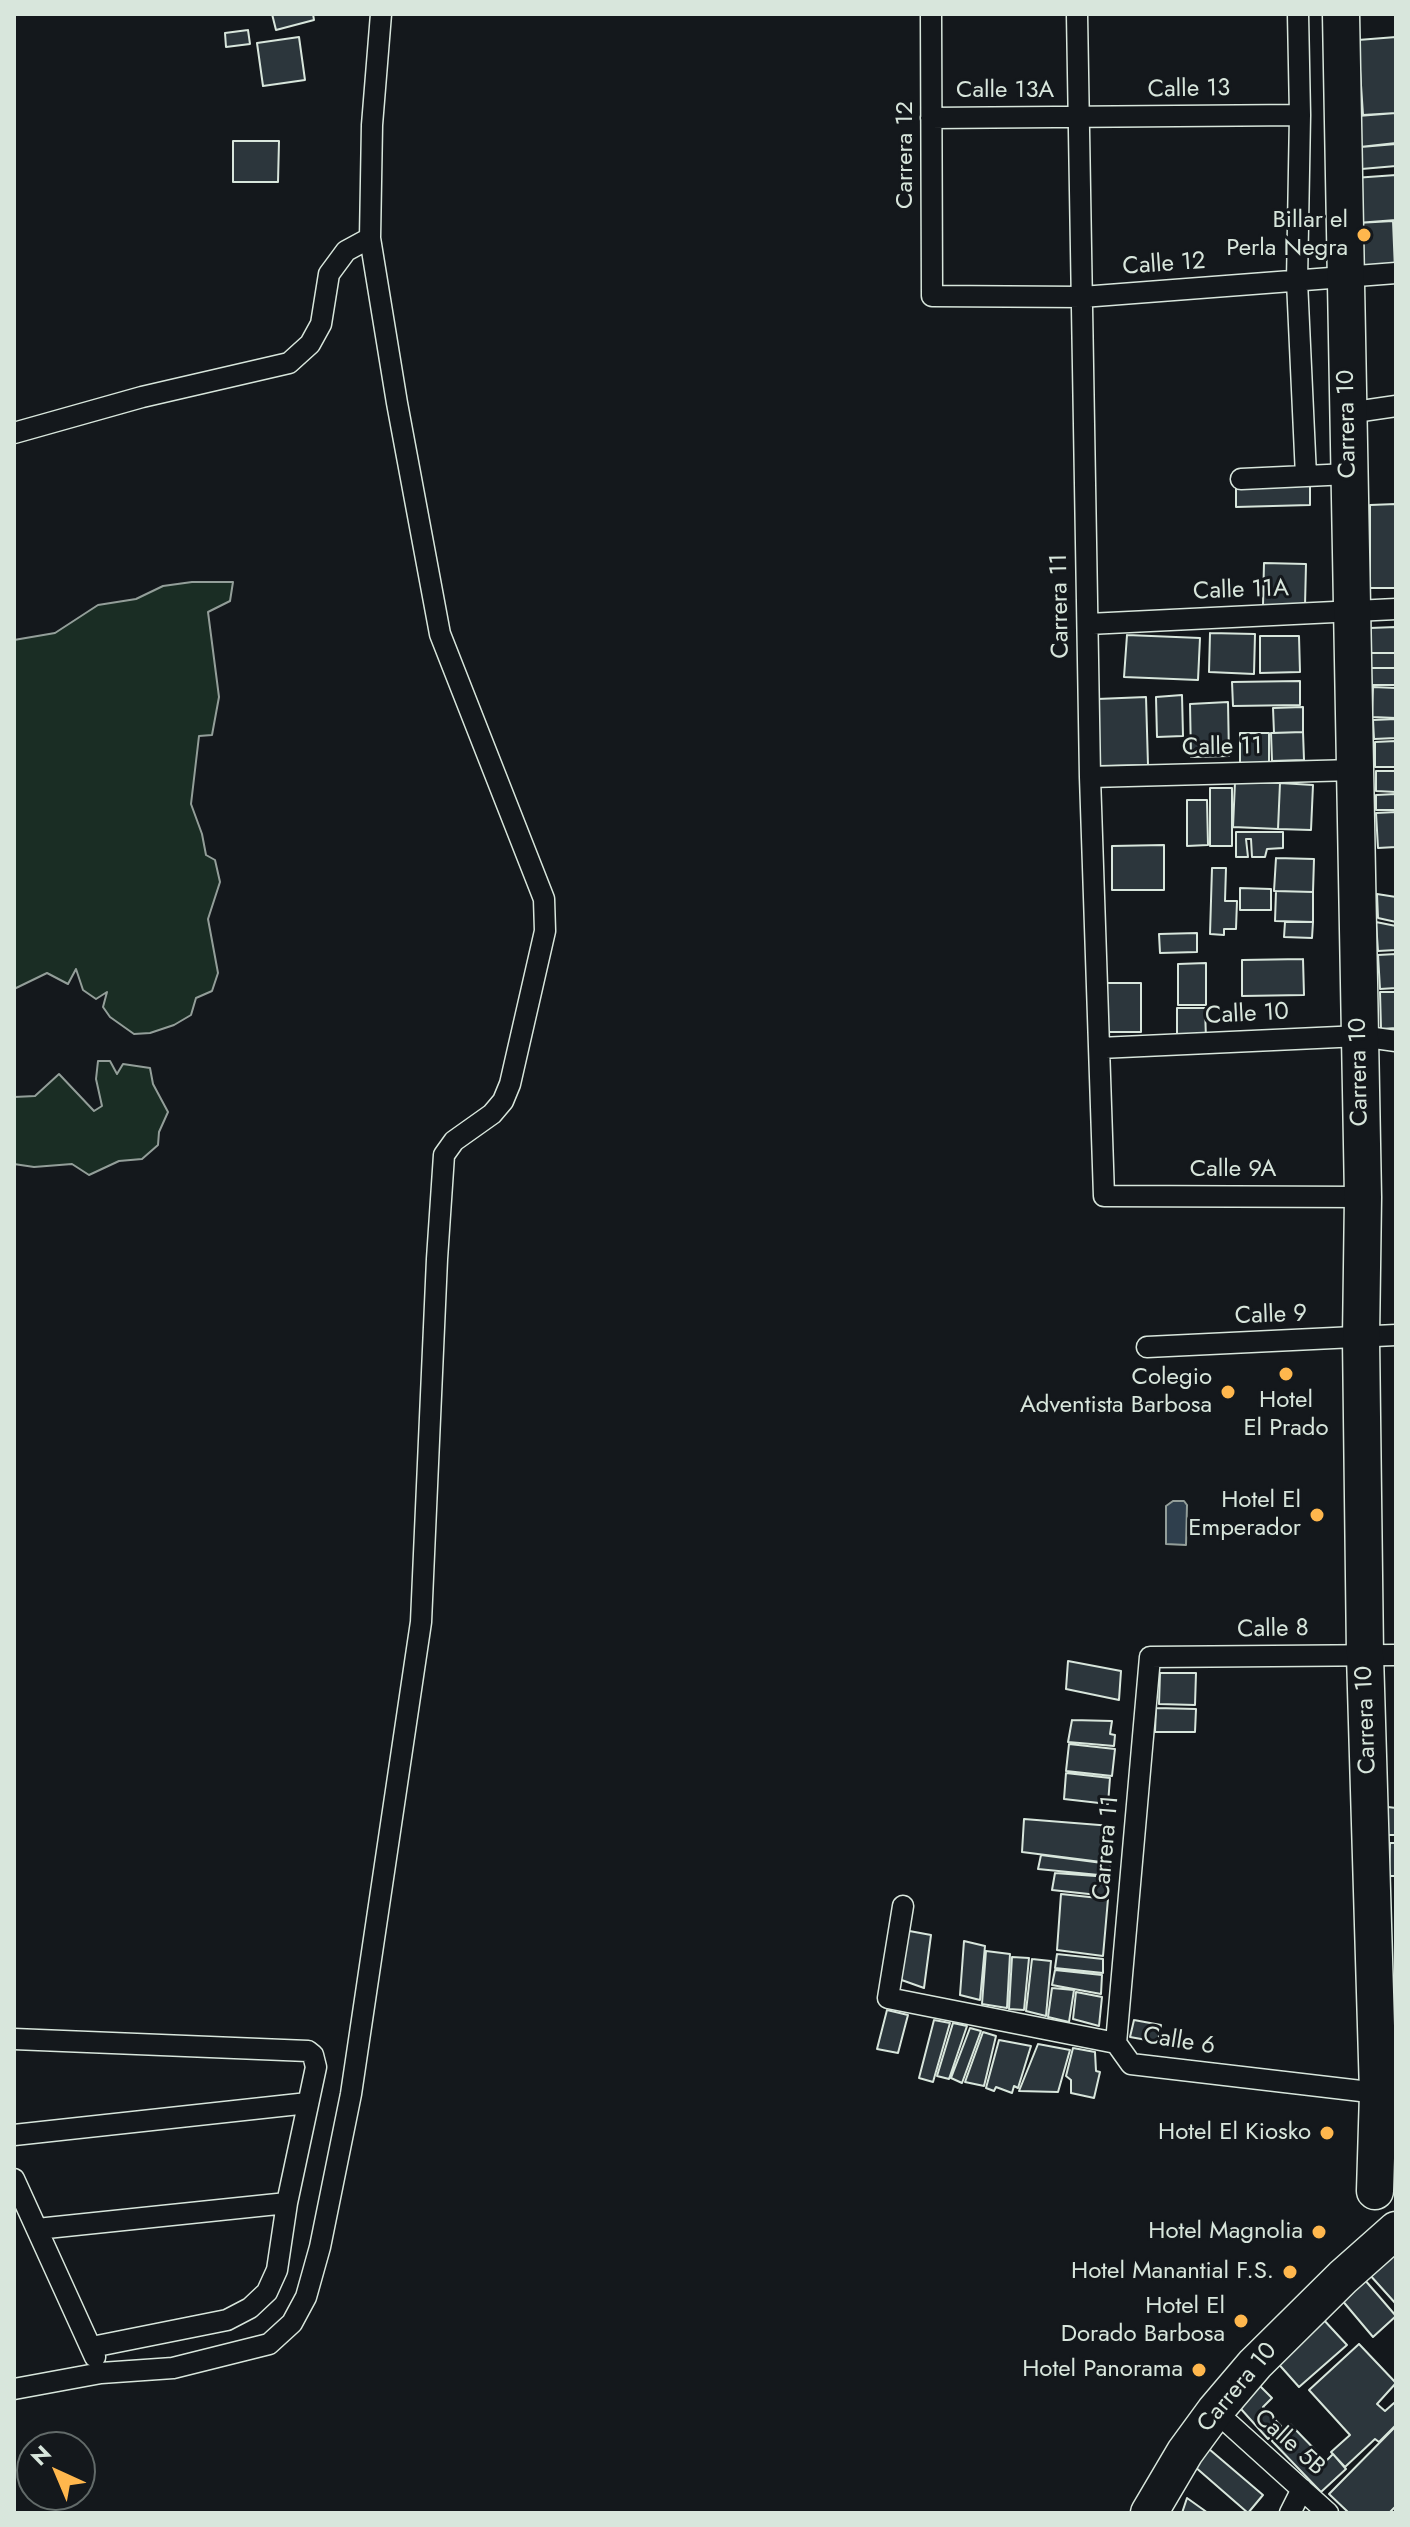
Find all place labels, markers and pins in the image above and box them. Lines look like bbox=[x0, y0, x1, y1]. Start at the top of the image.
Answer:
place label: Billar el Perla Negra bbox=[1226, 207, 1348, 263]
marker: Billar el Perla Negra bbox=[1355, 226, 1373, 244]
place label: Colegio Adventista Barbosa bbox=[1020, 1364, 1212, 1420]
marker: Hotel El Prado bbox=[1277, 1365, 1295, 1383]
marker: Colegio Adventista Barbosa bbox=[1219, 1383, 1237, 1401]
place label: Hotel El Prado bbox=[1243, 1387, 1329, 1443]
place label: Hotel El Emperador bbox=[1188, 1487, 1301, 1543]
marker: Hotel El Emperador bbox=[1308, 1506, 1326, 1524]
place label: Hotel El Kiosko bbox=[1158, 2119, 1311, 2147]
marker: Hotel El Kiosko bbox=[1318, 2124, 1336, 2142]
place label: Hotel Magnolia bbox=[1148, 2218, 1303, 2246]
marker: Hotel Magnolia bbox=[1310, 2223, 1328, 2241]
place label: Hotel Manantial F.S. bbox=[1071, 2258, 1274, 2286]
marker: Hotel Manantial F.S. bbox=[1281, 2263, 1299, 2281]
place label: Hotel El Dorado Barbosa bbox=[1061, 2293, 1225, 2349]
marker: Hotel El Dorado Barbosa bbox=[1232, 2312, 1250, 2330]
place label: Hotel Panorama bbox=[1022, 2356, 1183, 2384]
marker: Hotel Panorama bbox=[1190, 2361, 1208, 2379]

